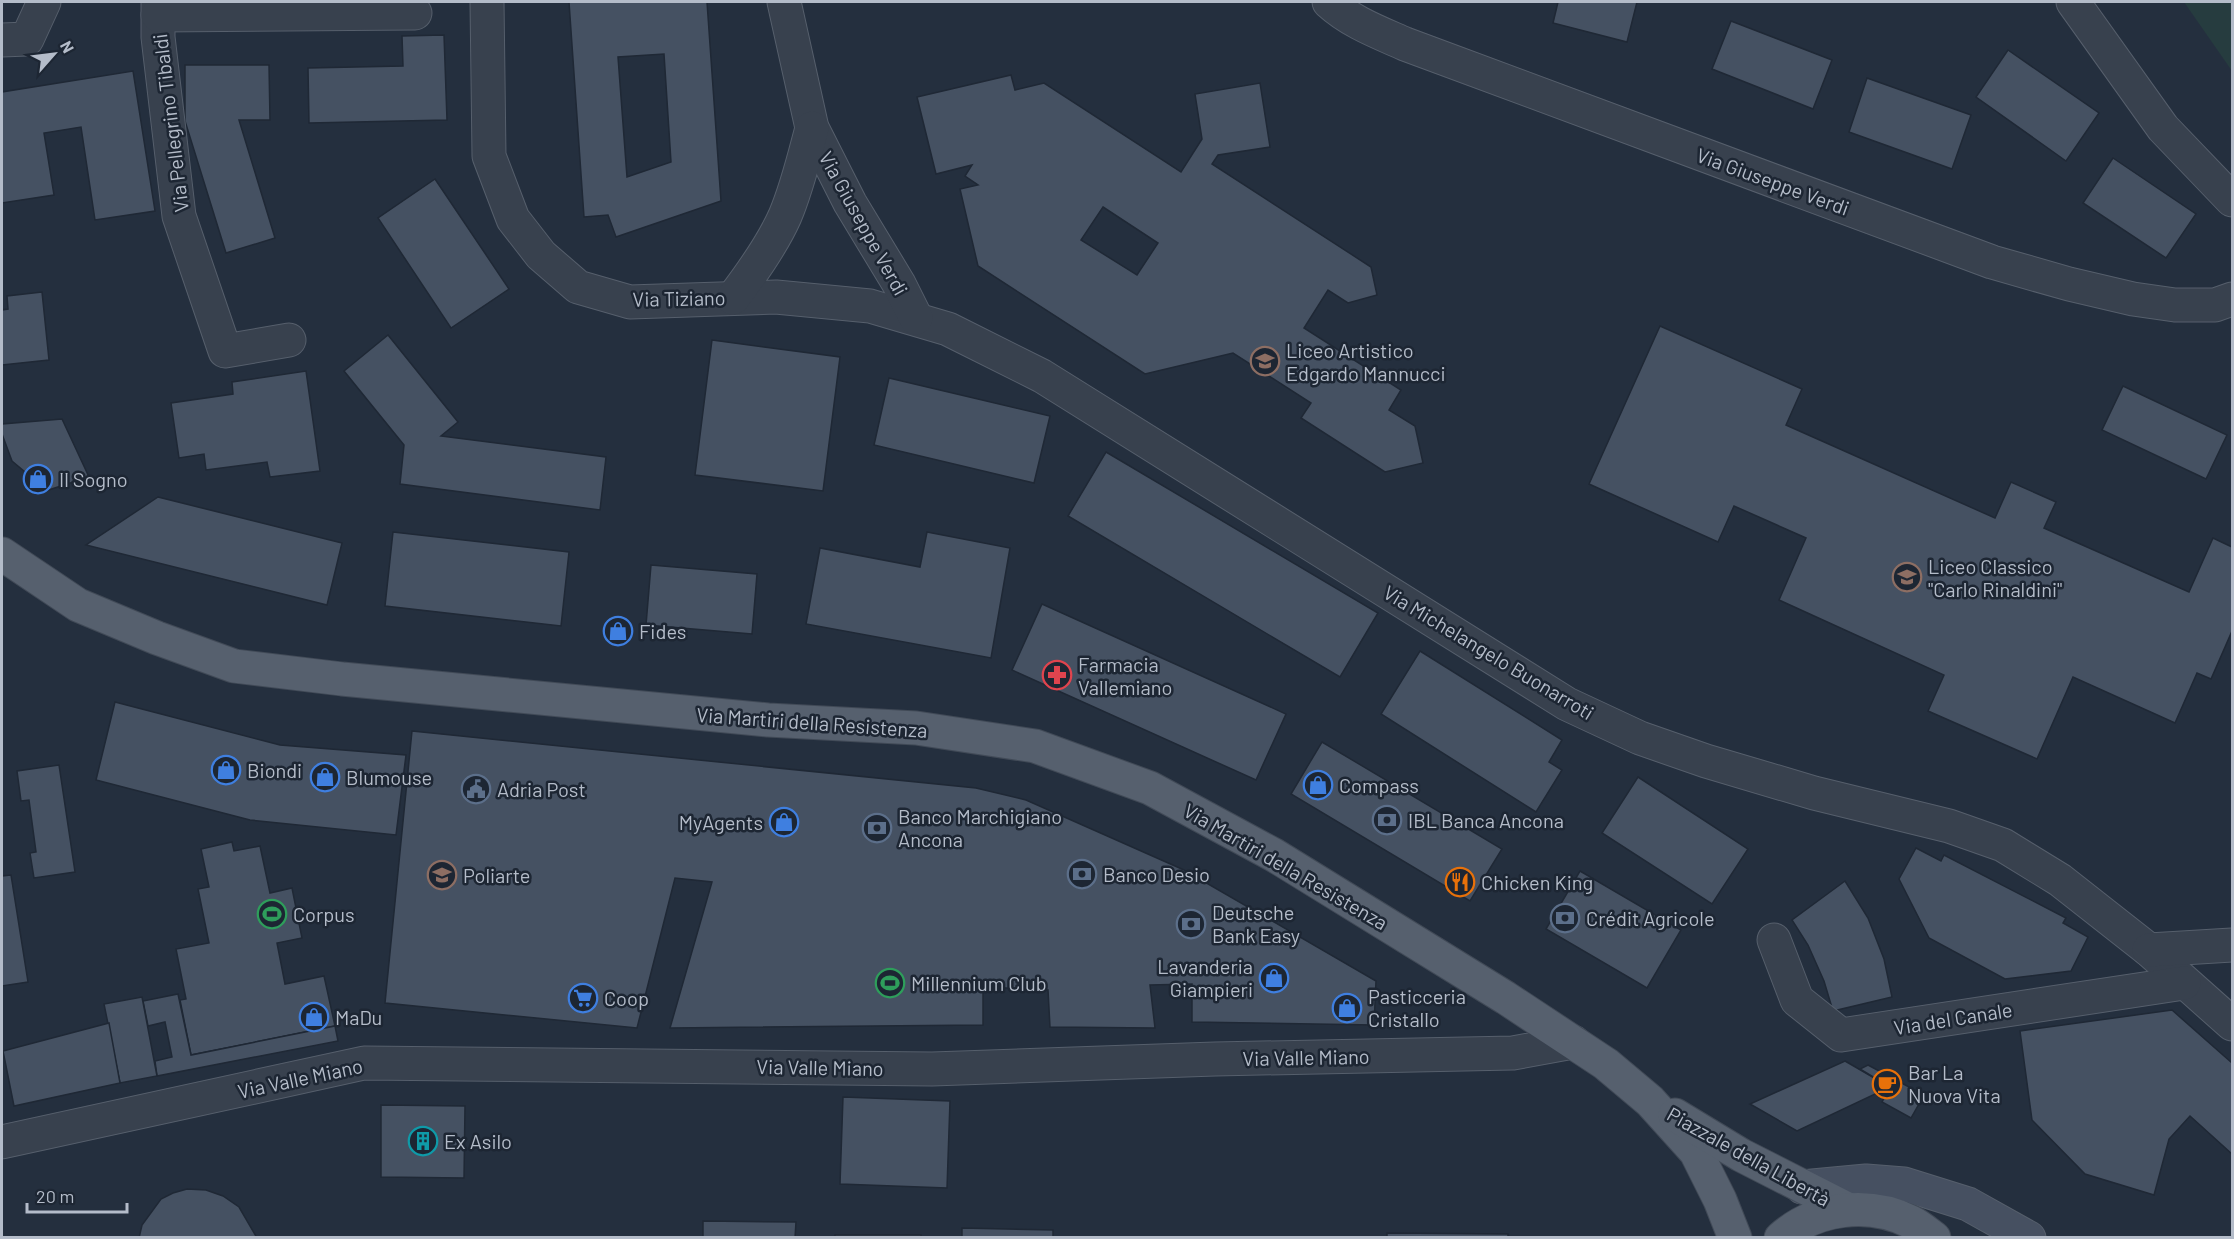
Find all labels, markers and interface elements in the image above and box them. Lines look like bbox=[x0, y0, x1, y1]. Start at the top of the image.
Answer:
north arrow bbox=[24, 24, 84, 84]
street label: Via Pellegrino Tibaldi bbox=[147, 32, 193, 214]
text: N bbox=[57, 38, 79, 56]
street label: Via Giuseppe Verdi bbox=[1693, 142, 1853, 220]
street label: Via Giuseppe Verdi bbox=[815, 147, 913, 299]
street label: Via Tiziano bbox=[632, 285, 726, 311]
place label: Liceo Artistico Edgardo Mannucci bbox=[1286, 338, 1446, 385]
school or university icon: Liceo Artistico Edgardo Mannucci bbox=[1249, 345, 1281, 377]
shop icon: Il Sogno bbox=[22, 463, 54, 495]
place label: Il Sogno bbox=[59, 467, 128, 491]
place label: Liceo Classico "Carlo Rinaldini" bbox=[1928, 554, 2062, 601]
school or university icon: Liceo Classico "Carlo Rinaldini" bbox=[1891, 561, 1923, 593]
street label: Via Michelangelo Buonarroti bbox=[1379, 580, 1599, 724]
shop icon: Fides bbox=[602, 615, 634, 647]
place label: Fides bbox=[639, 619, 686, 643]
place label: Farmacia Vallemiano bbox=[1078, 652, 1172, 699]
pharmacy icon: Farmacia Vallemiano bbox=[1041, 659, 1073, 691]
street label: Via Martiri della Resistenza bbox=[696, 702, 928, 742]
shop icon: Biondi bbox=[210, 754, 242, 786]
place label: Biondi bbox=[247, 758, 302, 782]
shop icon: Blumouse bbox=[309, 761, 341, 793]
place label: Blumouse bbox=[346, 765, 432, 789]
shop icon: Compass bbox=[1302, 769, 1334, 801]
public building icon: Adria Post bbox=[460, 773, 492, 805]
place label: Compass bbox=[1339, 773, 1419, 797]
place label: Adria Post bbox=[497, 777, 586, 801]
street label: Via Martiri della Resistenza bbox=[1180, 798, 1392, 934]
place label: Banco Marchigiano Ancona bbox=[898, 804, 1062, 851]
bank icon: IBL Banca Ancona bbox=[1371, 804, 1403, 836]
shop icon: MyAgents bbox=[768, 806, 800, 838]
place label: IBL Banca Ancona bbox=[1408, 808, 1564, 832]
place label: MyAgents bbox=[679, 810, 763, 834]
bank icon: Banco Marchigiano Ancona bbox=[861, 812, 893, 844]
bank icon: Banco Desio bbox=[1066, 858, 1098, 890]
school or university icon: Poliarte bbox=[426, 859, 458, 891]
place label: Banco Desio bbox=[1103, 862, 1210, 886]
place label: Poliarte bbox=[463, 863, 531, 887]
restaurant icon: Chicken King bbox=[1444, 866, 1476, 898]
place label: Chicken King bbox=[1481, 870, 1593, 894]
sports icon: Corpus bbox=[256, 898, 288, 930]
place label: Deutsche Bank Easy bbox=[1212, 900, 1300, 947]
place label: Corpus bbox=[293, 902, 355, 926]
bank icon: Crédit Agricole bbox=[1549, 902, 1581, 934]
place label: Crédit Agricole bbox=[1586, 906, 1715, 930]
bank icon: Deutsche Bank Easy bbox=[1175, 908, 1207, 940]
place label: Lavanderia Giampieri bbox=[1157, 954, 1253, 1001]
shop icon: Lavanderia Giampieri bbox=[1258, 962, 1290, 994]
sports icon: Millennium Club bbox=[874, 967, 906, 999]
place label: Millennium Club bbox=[911, 971, 1047, 995]
supermarket icon: Coop bbox=[567, 982, 599, 1014]
place label: Pasticceria Cristallo bbox=[1368, 984, 1466, 1031]
place label: Coop bbox=[604, 986, 649, 1010]
shop icon: Pasticceria Cristallo bbox=[1331, 992, 1363, 1024]
street label: Via del Canale bbox=[1892, 997, 2014, 1039]
shop icon: MaDu bbox=[298, 1001, 330, 1033]
place label: MaDu bbox=[335, 1005, 382, 1029]
street label: Via Valle Miano bbox=[1242, 1044, 1370, 1070]
street label: Via Valle Miano bbox=[235, 1053, 365, 1103]
street label: Via Valle Miano bbox=[756, 1054, 884, 1080]
place label: Bar La Nuova Vita bbox=[1908, 1060, 2001, 1107]
cafe icon: Bar La Nuova Vita bbox=[1871, 1068, 1903, 1100]
street label: Piazzale della Libertà bbox=[1663, 1101, 1835, 1211]
building icon: Ex Asilo bbox=[407, 1125, 439, 1157]
place label: Ex Asilo bbox=[444, 1129, 512, 1153]
scale bar bbox=[27, 1176, 128, 1214]
text: 20 m bbox=[36, 1185, 74, 1207]

